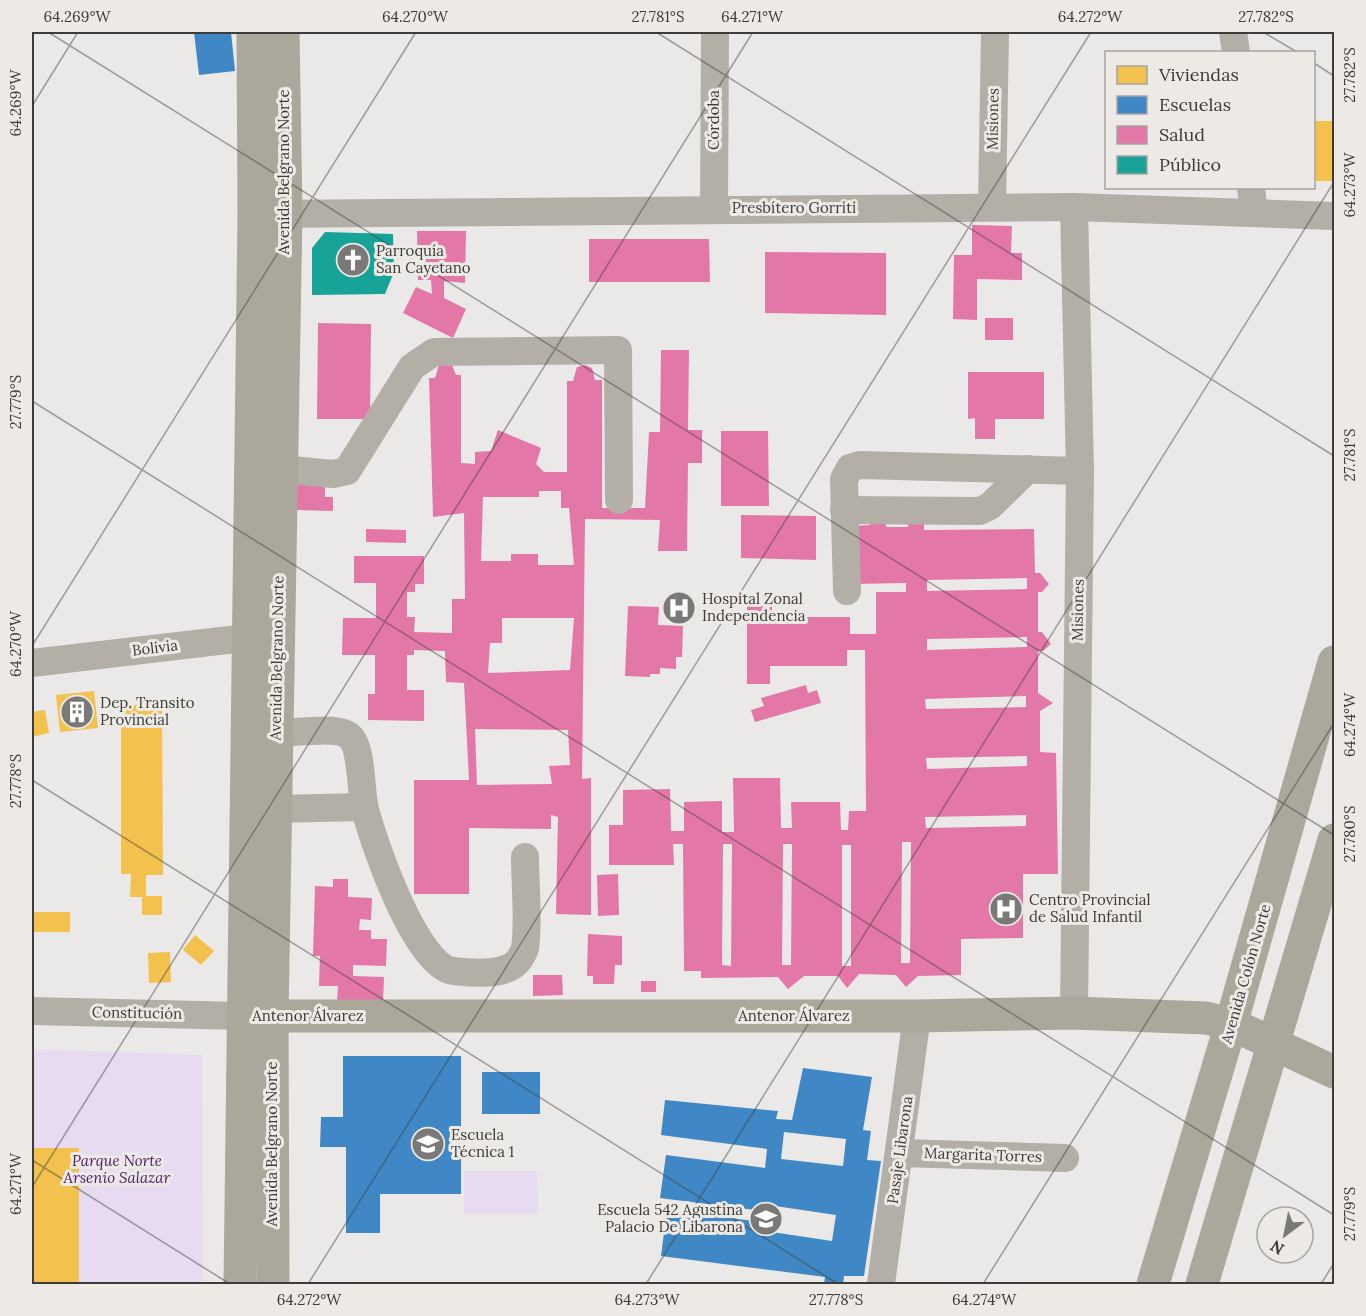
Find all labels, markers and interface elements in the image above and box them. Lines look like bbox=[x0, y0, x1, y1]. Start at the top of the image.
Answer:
text: 64.269°W bbox=[44, 7, 112, 26]
text: 64.270°W bbox=[382, 7, 449, 26]
text: 27.781°S bbox=[632, 7, 684, 26]
text: 64.271°W bbox=[721, 7, 784, 26]
text: 64.272°W bbox=[1058, 7, 1123, 26]
text: 27.782°S bbox=[1238, 7, 1294, 26]
text: 27.782°S bbox=[1340, 47, 1359, 103]
legend bbox=[1105, 51, 1315, 189]
text: Viviendas bbox=[1158, 63, 1239, 86]
text: 64.269°W bbox=[6, 68, 25, 136]
street label: Misiones bbox=[982, 88, 1003, 150]
street label: Avenida Belgrano Norte bbox=[274, 89, 293, 256]
street label: Córdoba bbox=[704, 90, 723, 150]
text: Escuelas bbox=[1159, 93, 1231, 116]
text: Salud bbox=[1159, 123, 1205, 146]
text: 64.273°W bbox=[1340, 152, 1359, 217]
text: Público bbox=[1159, 153, 1221, 176]
street label: Presbítero Gorriti bbox=[732, 198, 856, 217]
place label: Parroquía San Cayetano bbox=[376, 241, 471, 277]
church icon: Parroquía San Cayetano bbox=[335, 242, 371, 278]
text: 27.779°S bbox=[6, 375, 25, 429]
text: 27.781°S bbox=[1340, 429, 1359, 481]
street label: Avenida Belgrano Norte bbox=[266, 575, 287, 742]
street label: Misiones bbox=[1067, 579, 1088, 641]
place label: Hospital Zonal Independencia bbox=[702, 589, 806, 625]
hospital icon: Hospital Zonal Independencia bbox=[661, 590, 697, 626]
text: 64.270°W bbox=[6, 610, 25, 677]
street label: Bolivia bbox=[131, 635, 179, 660]
text: 64.274°W bbox=[1340, 692, 1359, 757]
place label: Dep. Transito Provincial bbox=[100, 693, 195, 729]
building icon: Dep. Transito Provincial bbox=[59, 694, 95, 730]
text: 27.778°S bbox=[6, 754, 25, 808]
text: 27.780°S bbox=[1340, 806, 1359, 862]
place label: Centro Provincial de Salud Infantil bbox=[1029, 890, 1151, 926]
hospital icon: Centro Provincial de Salud Infantil bbox=[988, 891, 1024, 927]
street label: Avenida Colón Norte bbox=[1216, 902, 1275, 1047]
street label: Constitución bbox=[92, 1002, 182, 1023]
street label: Antenor Álvarez bbox=[251, 1006, 364, 1025]
street label: Antenor Álvarez bbox=[737, 1006, 850, 1025]
street label: Avenida Belgrano Norte bbox=[262, 1061, 281, 1228]
street label: Pasaje Libarona bbox=[883, 1095, 917, 1205]
place label: Escuela Técnica 1 bbox=[451, 1125, 514, 1161]
school or university icon: Escuela Técnica 1 bbox=[410, 1126, 446, 1162]
street label: Margarita Torres bbox=[924, 1143, 1042, 1166]
park label: Parque Norte Arsenio Salazar bbox=[63, 1151, 171, 1187]
text: 64.271°W bbox=[6, 1152, 25, 1215]
text: 27.779°S bbox=[1340, 1187, 1359, 1241]
place label: Escuela 542 Agustina Palacio De Libarona bbox=[597, 1200, 743, 1236]
school or university icon: Escuela 542 Agustina Palacio De Libarona bbox=[748, 1201, 784, 1237]
north arrow bbox=[1255, 1205, 1315, 1265]
text: N bbox=[1267, 1236, 1288, 1259]
text: 64.272°W bbox=[277, 1290, 342, 1309]
text: 64.273°W bbox=[615, 1290, 680, 1309]
text: 27.778°S bbox=[809, 1290, 863, 1309]
text: 64.274°W bbox=[952, 1290, 1017, 1309]

